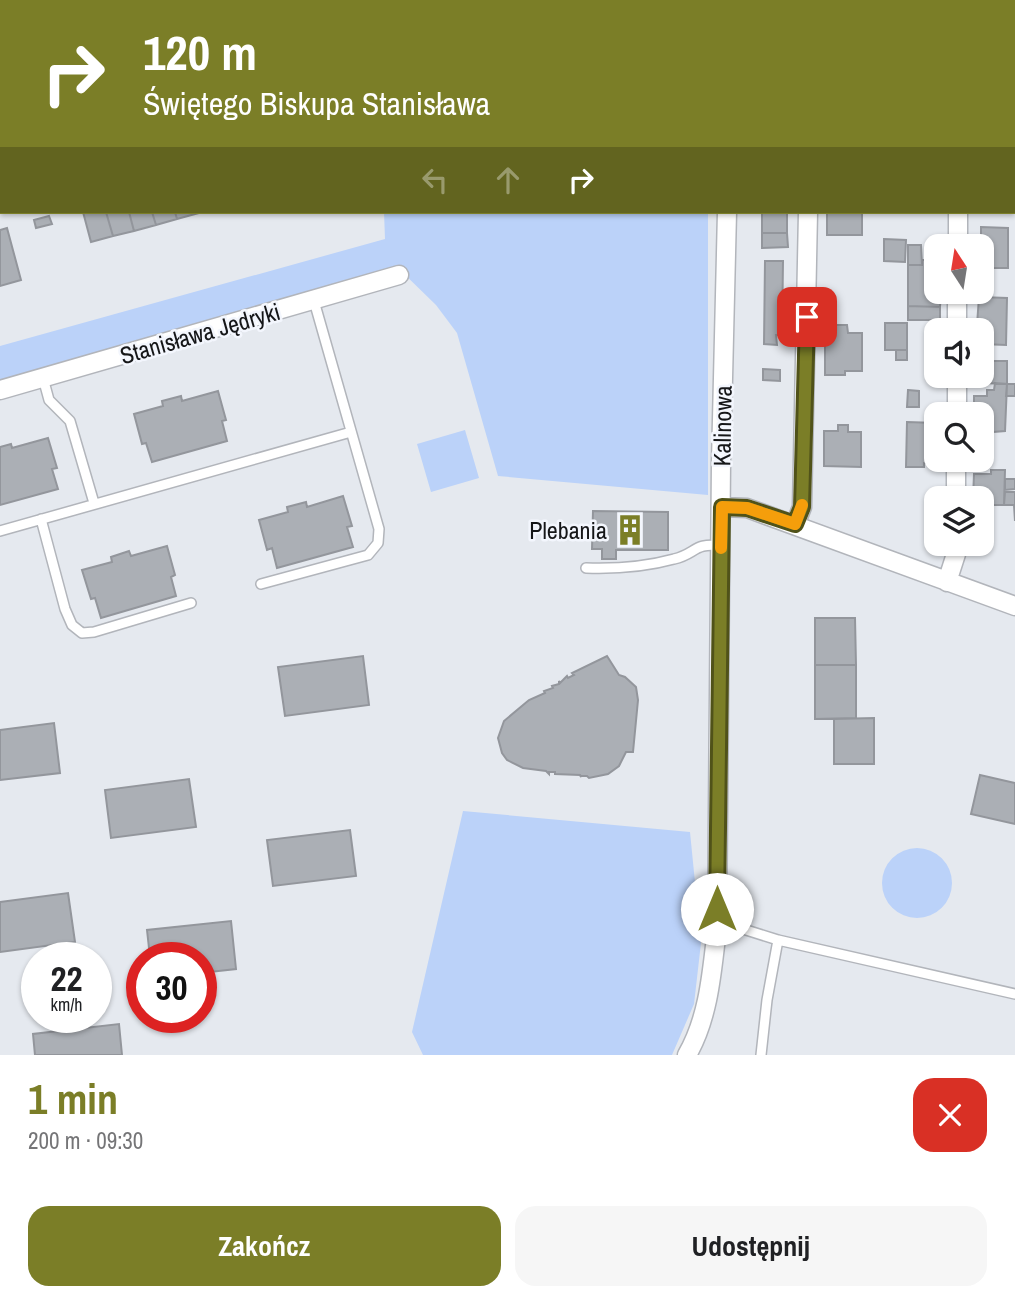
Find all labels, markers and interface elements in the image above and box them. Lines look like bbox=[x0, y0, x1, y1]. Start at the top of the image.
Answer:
text: 120 m bbox=[143, 19, 257, 85]
icon: right bbox=[28, 28, 119, 119]
text: Świętego Biskupa Stanisława bbox=[143, 82, 490, 125]
icon: left bbox=[416, 161, 454, 199]
icon: ahead bbox=[489, 161, 527, 199]
icon: right bbox=[562, 161, 600, 199]
north arrow bbox=[924, 234, 994, 304]
map controls bbox=[924, 234, 994, 556]
pin bbox=[777, 287, 837, 347]
street label: Stanisława Jędryki bbox=[116, 295, 284, 371]
icon: arrive bbox=[788, 298, 826, 336]
button: sound bbox=[924, 318, 994, 388]
street label: Kalinowa bbox=[705, 385, 739, 467]
button: search bbox=[924, 402, 994, 472]
button: layers bbox=[924, 486, 994, 556]
building icon: Plebania bbox=[613, 513, 647, 547]
place label: Plebania bbox=[529, 514, 607, 546]
position arrow bbox=[680, 872, 754, 946]
speed limit sign: 30 bbox=[126, 942, 217, 1033]
text: 22 bbox=[51, 955, 82, 1002]
text: km/h bbox=[51, 992, 83, 1017]
text: 1 min bbox=[28, 1071, 118, 1127]
button: close bbox=[913, 1078, 987, 1152]
text: 200 m · 09:30 bbox=[28, 1125, 143, 1156]
button: Zakończ bbox=[28, 1206, 501, 1286]
button: Udostępnij bbox=[515, 1206, 987, 1286]

